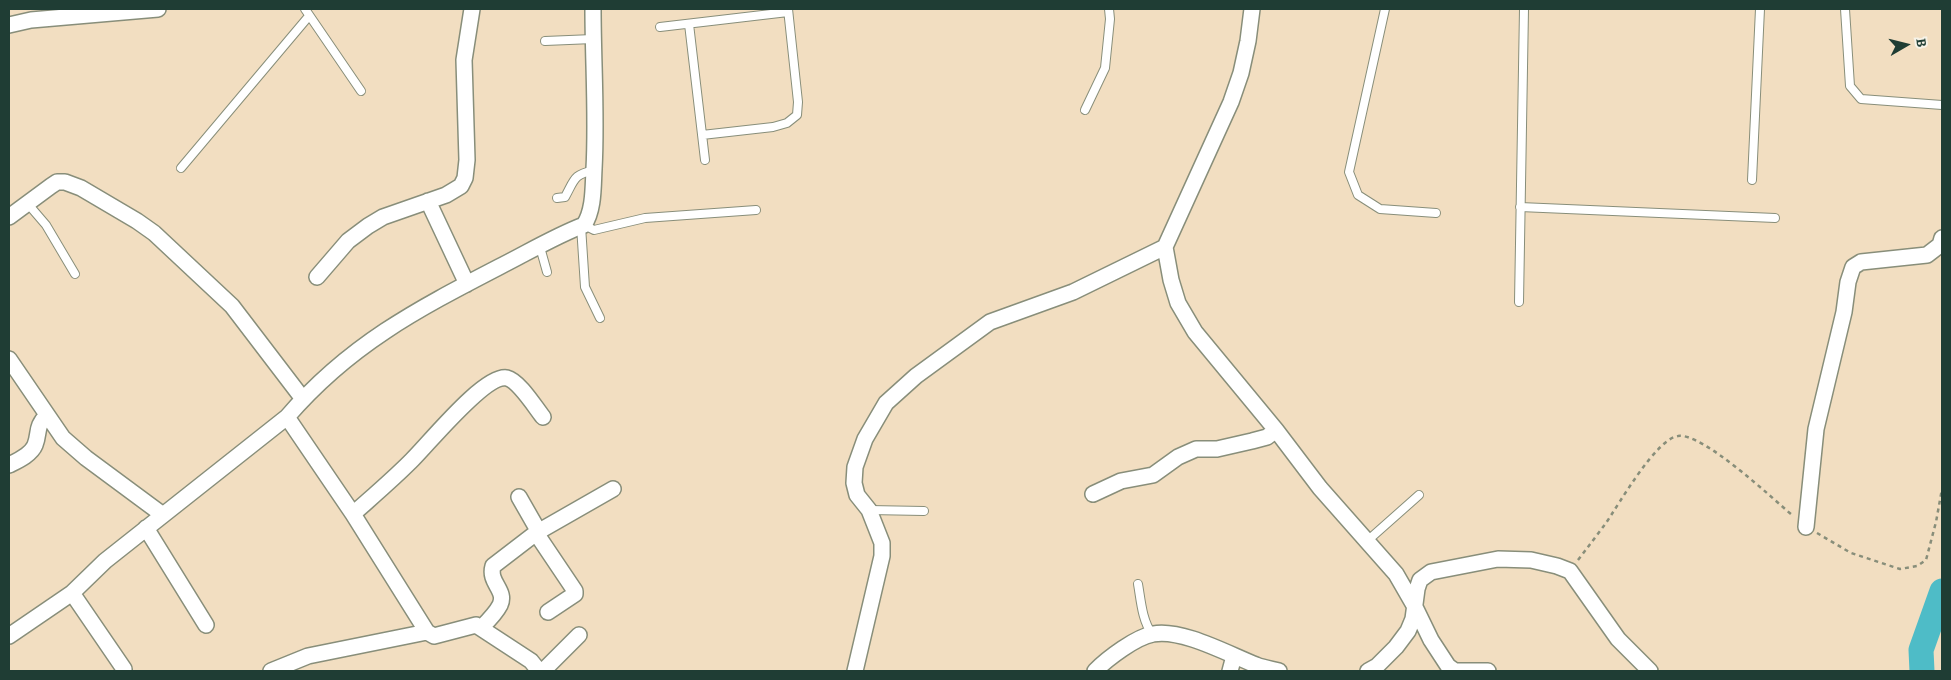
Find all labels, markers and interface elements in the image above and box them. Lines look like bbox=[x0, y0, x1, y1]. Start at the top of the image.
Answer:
north arrow bbox=[1881, 20, 1931, 70]
text: B bbox=[1911, 37, 1931, 49]

